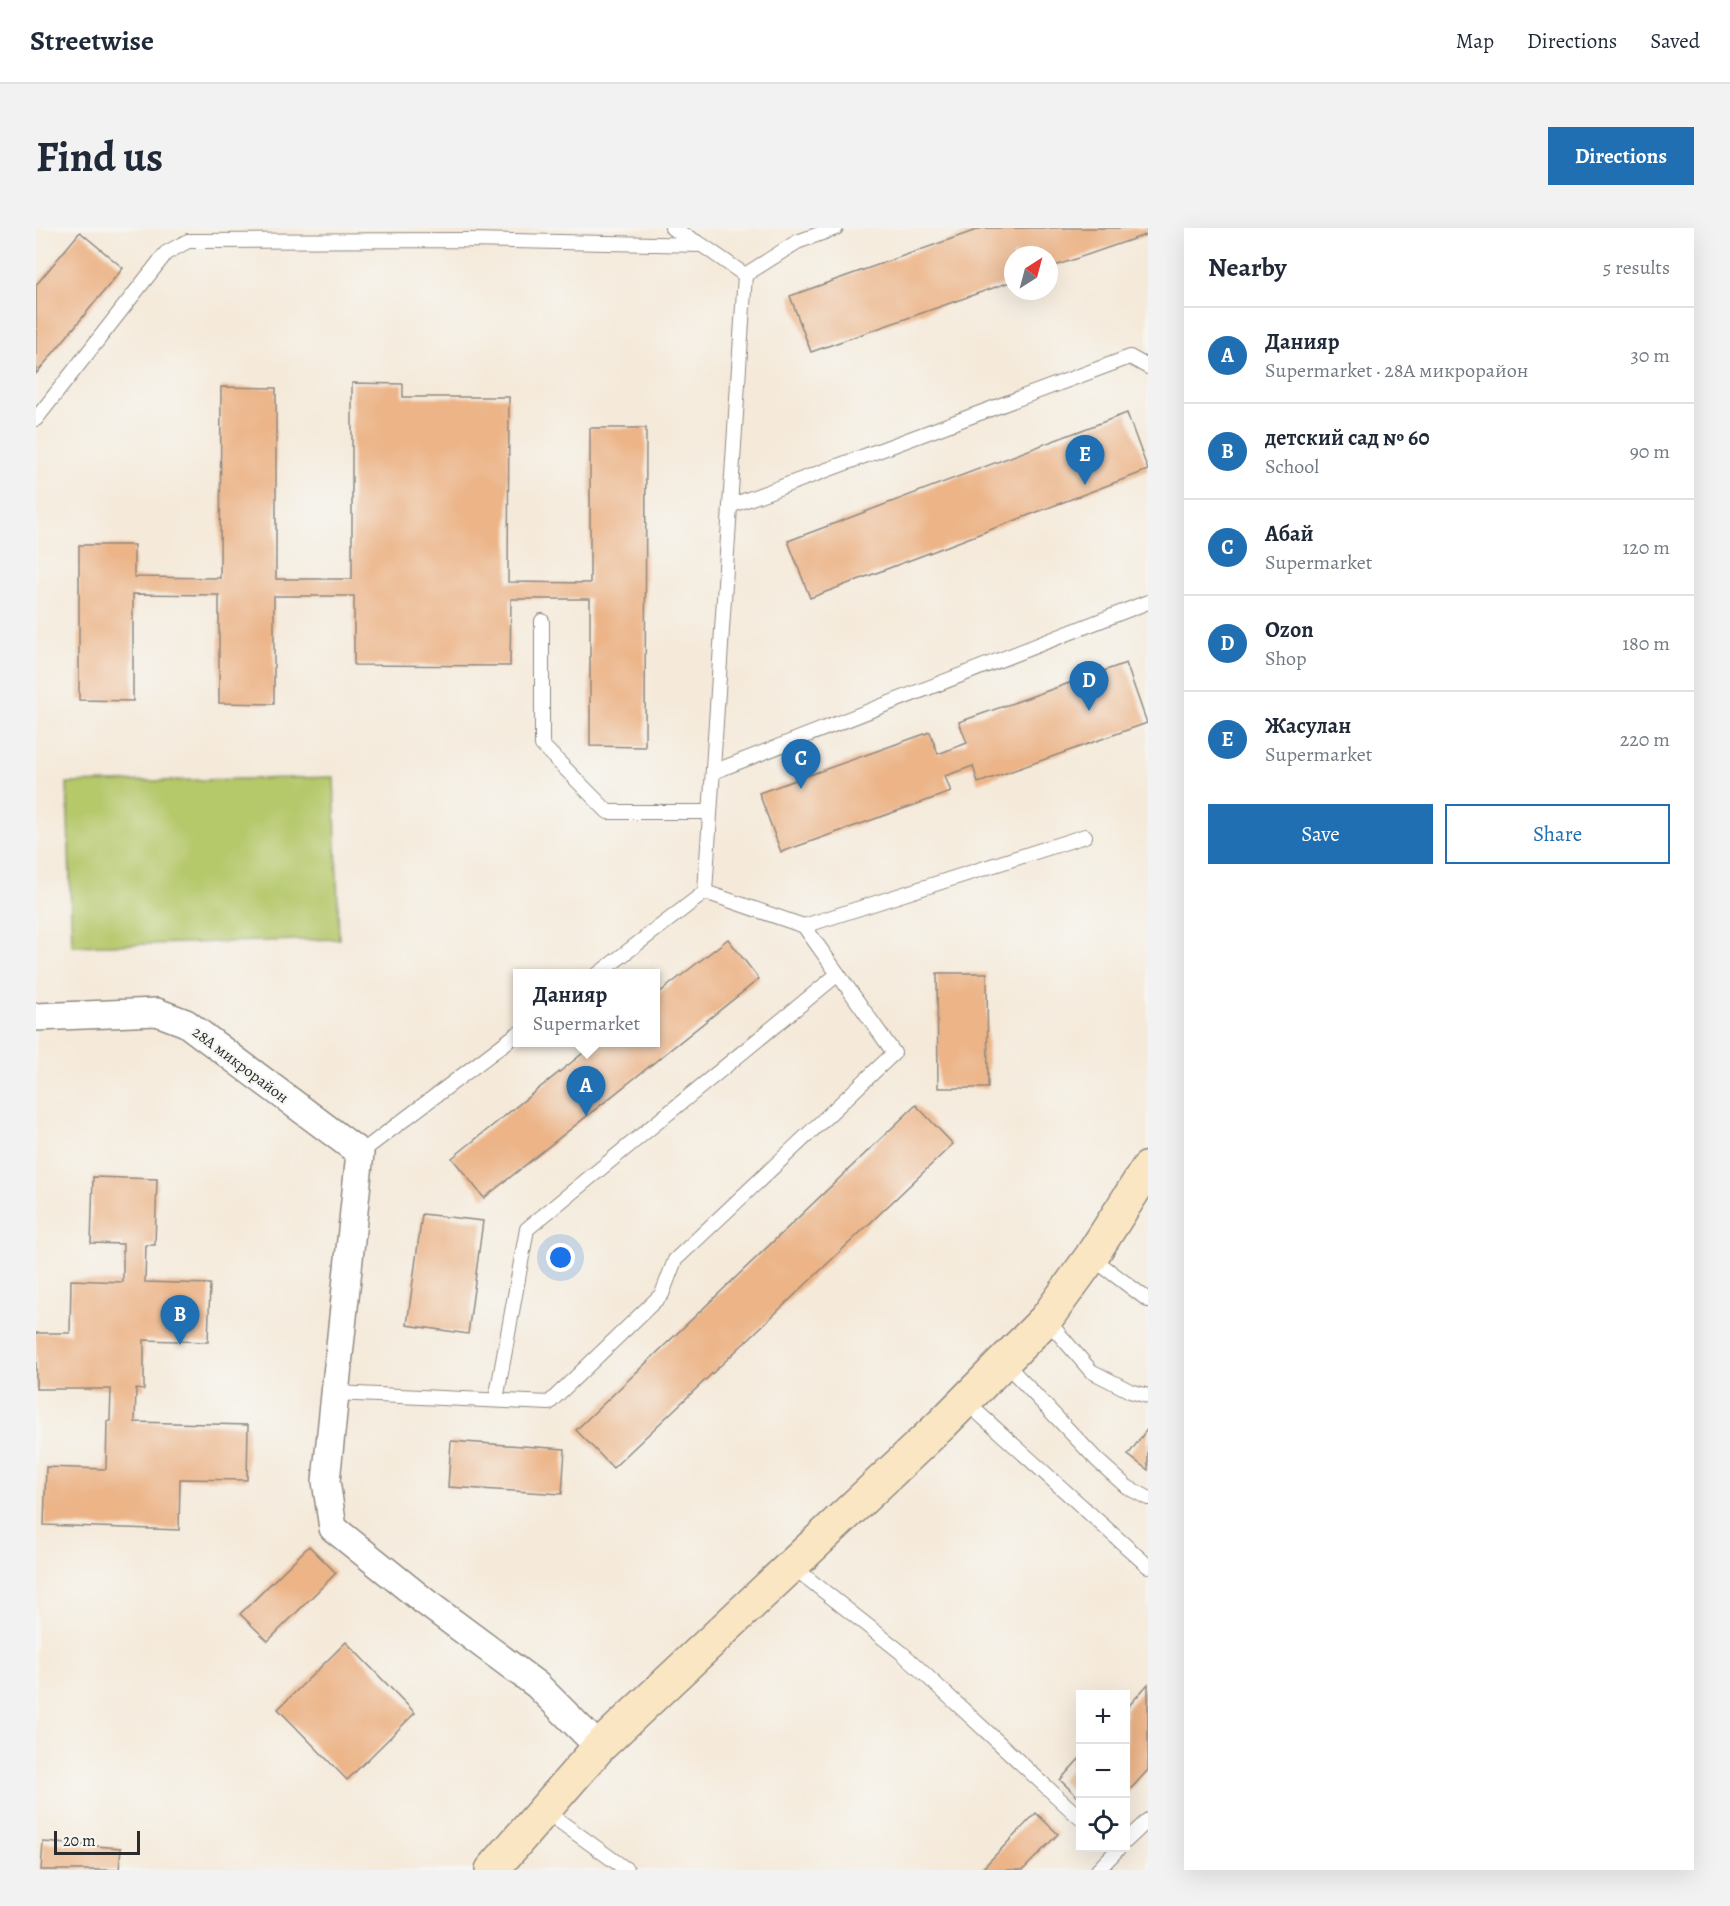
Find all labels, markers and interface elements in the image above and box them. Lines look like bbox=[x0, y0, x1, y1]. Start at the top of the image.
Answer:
text: Streetwise bbox=[30, 22, 154, 60]
text: Map bbox=[1456, 27, 1494, 55]
text: Directions bbox=[1527, 27, 1617, 55]
text: Saved bbox=[1650, 27, 1700, 55]
button: Directions bbox=[1548, 127, 1694, 185]
text: Find us bbox=[36, 128, 163, 185]
north arrow bbox=[1004, 246, 1058, 300]
text: Nearby bbox=[1208, 250, 1287, 285]
text: 5 results bbox=[1603, 254, 1670, 281]
text: Данияр bbox=[1265, 327, 1339, 357]
text: A bbox=[1221, 342, 1234, 369]
text: 30 m bbox=[1630, 342, 1670, 369]
text: Supermarket · 28А микрорайон bbox=[1265, 357, 1528, 384]
text: детский сад № 60 bbox=[1265, 423, 1429, 453]
pin: E bbox=[1066, 436, 1104, 485]
text: B bbox=[1221, 438, 1234, 465]
text: 90 m bbox=[1630, 438, 1670, 465]
text: School bbox=[1265, 453, 1319, 480]
text: Абай bbox=[1265, 519, 1313, 549]
text: C bbox=[1221, 534, 1234, 561]
text: 120 m bbox=[1622, 534, 1670, 561]
text: Supermarket bbox=[1265, 549, 1372, 576]
text: Ozon bbox=[1265, 615, 1314, 645]
text: D bbox=[1221, 630, 1234, 657]
text: 180 m bbox=[1622, 630, 1670, 657]
text: Shop bbox=[1265, 645, 1307, 672]
pin: D bbox=[1070, 662, 1108, 711]
text: Жасулан bbox=[1265, 711, 1351, 741]
text: E bbox=[1222, 726, 1233, 753]
text: 220 m bbox=[1620, 726, 1670, 753]
pin: C bbox=[782, 740, 820, 789]
text: Supermarket bbox=[1265, 741, 1372, 768]
button: Save bbox=[1208, 804, 1433, 864]
button: Share bbox=[1445, 804, 1670, 864]
popup bbox=[513, 969, 660, 1047]
text: Данияр bbox=[533, 980, 607, 1010]
text: Supermarket bbox=[533, 1010, 640, 1037]
street label: 28А микрорайон bbox=[188, 1021, 293, 1108]
pin: A bbox=[566, 1066, 606, 1116]
your location bbox=[546, 1243, 575, 1272]
pin: B bbox=[160, 1296, 200, 1345]
map controls bbox=[1076, 1690, 1130, 1852]
button: + bbox=[1076, 1690, 1130, 1744]
button: − bbox=[1076, 1744, 1130, 1798]
button: locate bbox=[1076, 1798, 1130, 1852]
scale bar bbox=[54, 1828, 140, 1856]
text: 20 m bbox=[63, 1830, 96, 1852]

